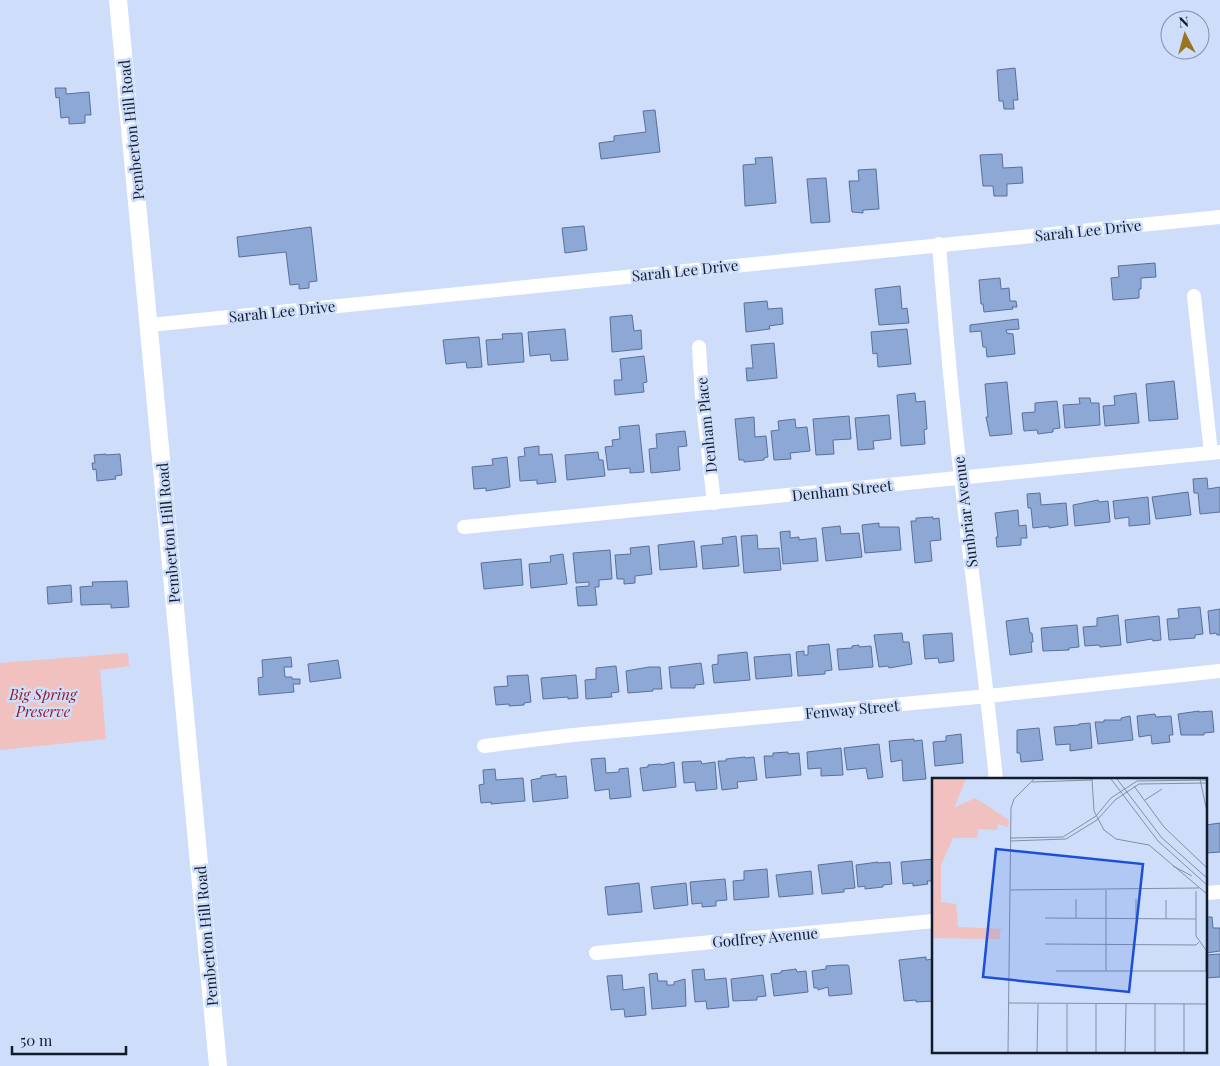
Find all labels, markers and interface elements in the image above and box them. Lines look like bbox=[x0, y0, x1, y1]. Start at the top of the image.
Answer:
north arrow bbox=[1160, 10, 1210, 60]
text: N bbox=[1178, 12, 1190, 32]
street label: Pemberton Hill Road bbox=[114, 59, 148, 201]
street label: Sarah Lee Drive bbox=[1034, 214, 1142, 246]
street label: Sarah Lee Drive bbox=[631, 254, 739, 286]
street label: Sarah Lee Drive bbox=[228, 295, 336, 327]
street label: Denham Place bbox=[691, 376, 721, 474]
street label: Sunbriar Avenue bbox=[948, 455, 982, 569]
street label: Pemberton Hill Road bbox=[152, 462, 184, 604]
street label: Denham Street bbox=[791, 475, 894, 505]
park label: Big Spring Preserve bbox=[8, 684, 78, 721]
street label: Fenway Street bbox=[804, 695, 901, 723]
inset map bbox=[932, 778, 1208, 1054]
street label: Pemberton Hill Road bbox=[190, 865, 222, 1007]
street label: Godfrey Avenue bbox=[711, 922, 819, 952]
scale bar bbox=[12, 1024, 126, 1056]
text: 50 m bbox=[20, 1030, 53, 1050]

